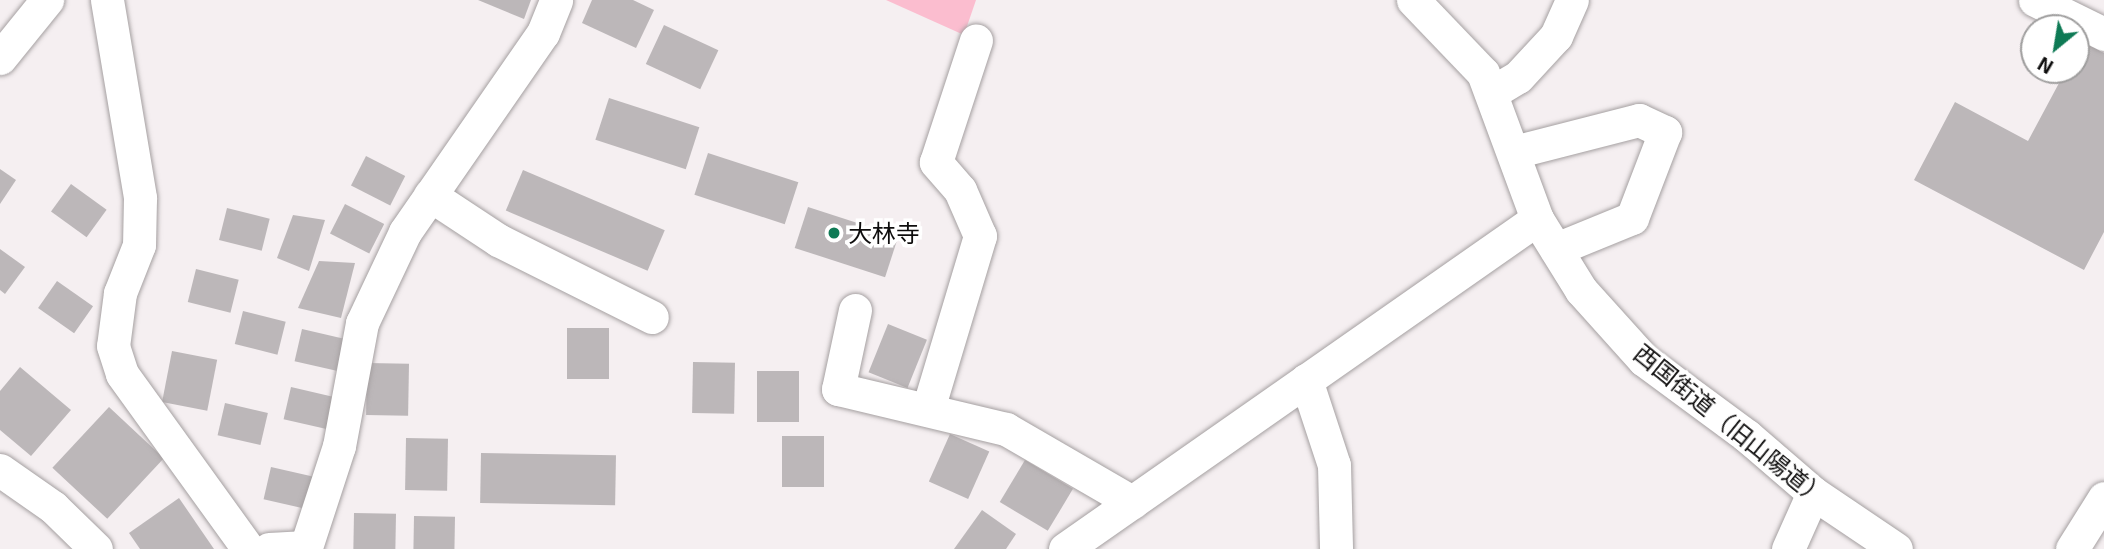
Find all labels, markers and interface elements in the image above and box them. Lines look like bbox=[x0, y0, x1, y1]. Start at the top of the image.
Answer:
north arrow bbox=[2020, 14, 2090, 84]
text: N bbox=[2034, 52, 2057, 79]
place label: 大林寺 bbox=[848, 219, 920, 247]
marker: 大林寺 bbox=[826, 225, 842, 241]
street label: 西国街道（旧山陽道） bbox=[1629, 338, 1833, 512]

